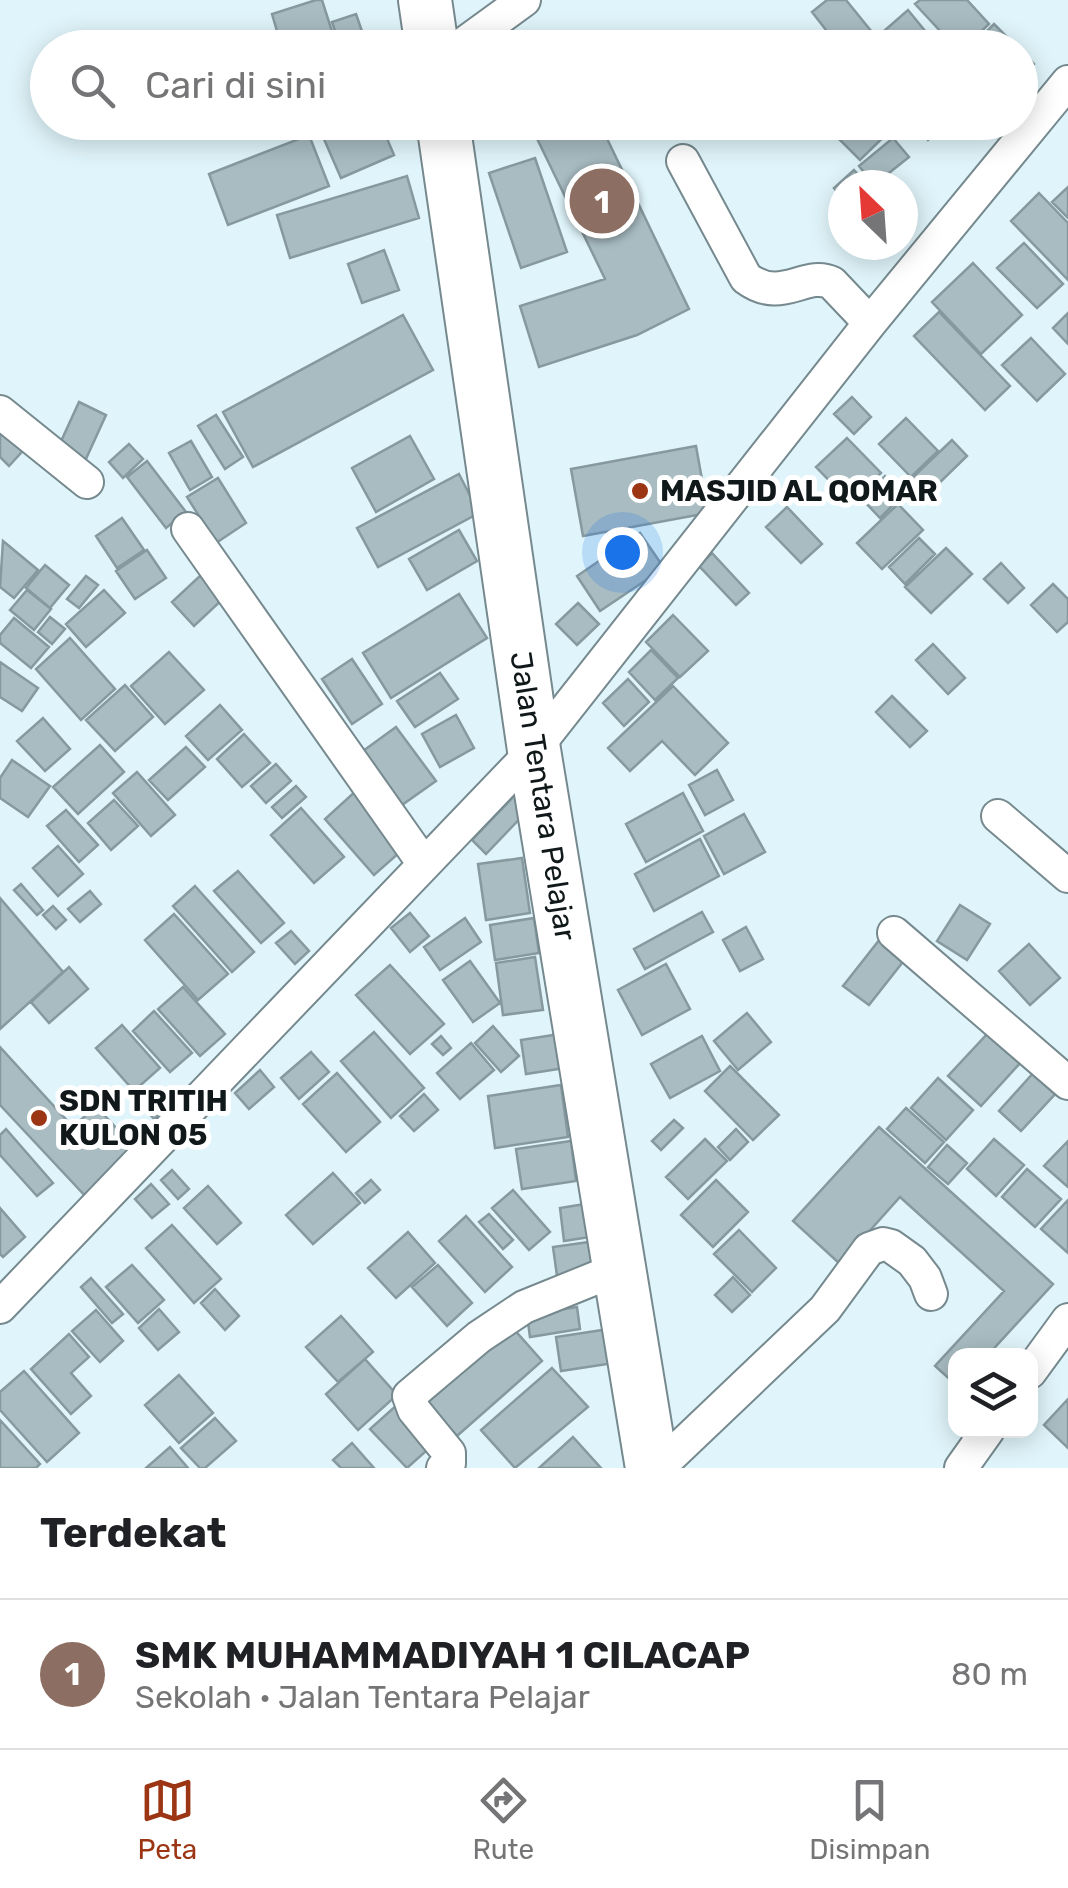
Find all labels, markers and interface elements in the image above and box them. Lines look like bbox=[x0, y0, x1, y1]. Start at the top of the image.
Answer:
search box bbox=[30, 30, 1038, 140]
icon: search bbox=[65, 58, 120, 113]
text: Cari di sini bbox=[145, 62, 326, 108]
pin: 1 bbox=[570, 164, 634, 238]
north arrow bbox=[828, 170, 918, 260]
place label: MASJID AL QOMAR bbox=[660, 473, 938, 509]
marker: MASJID AL QOMAR bbox=[629, 480, 651, 502]
your location bbox=[597, 527, 648, 578]
street label: Jalan Tentara Pelajar bbox=[502, 649, 584, 944]
place label: SDN TRITIH KULON 05 bbox=[59, 1083, 228, 1153]
marker: SDN TRITIH KULON 05 bbox=[28, 1107, 50, 1129]
map controls bbox=[948, 1348, 1038, 1438]
button: layers bbox=[948, 1348, 1038, 1438]
text: Terdekat bbox=[40, 1508, 226, 1558]
text: SMK MUHAMMADIYAH 1 CILACAP bbox=[135, 1632, 750, 1678]
text: 1 bbox=[65, 1655, 80, 1693]
text: 80 m bbox=[951, 1655, 1028, 1693]
text: Sekolah · Jalan Tentara Pelajar bbox=[135, 1678, 590, 1716]
tab: Peta bbox=[138, 1773, 197, 1866]
tab: Rute bbox=[472, 1773, 534, 1866]
tab: Disimpan bbox=[809, 1773, 930, 1866]

